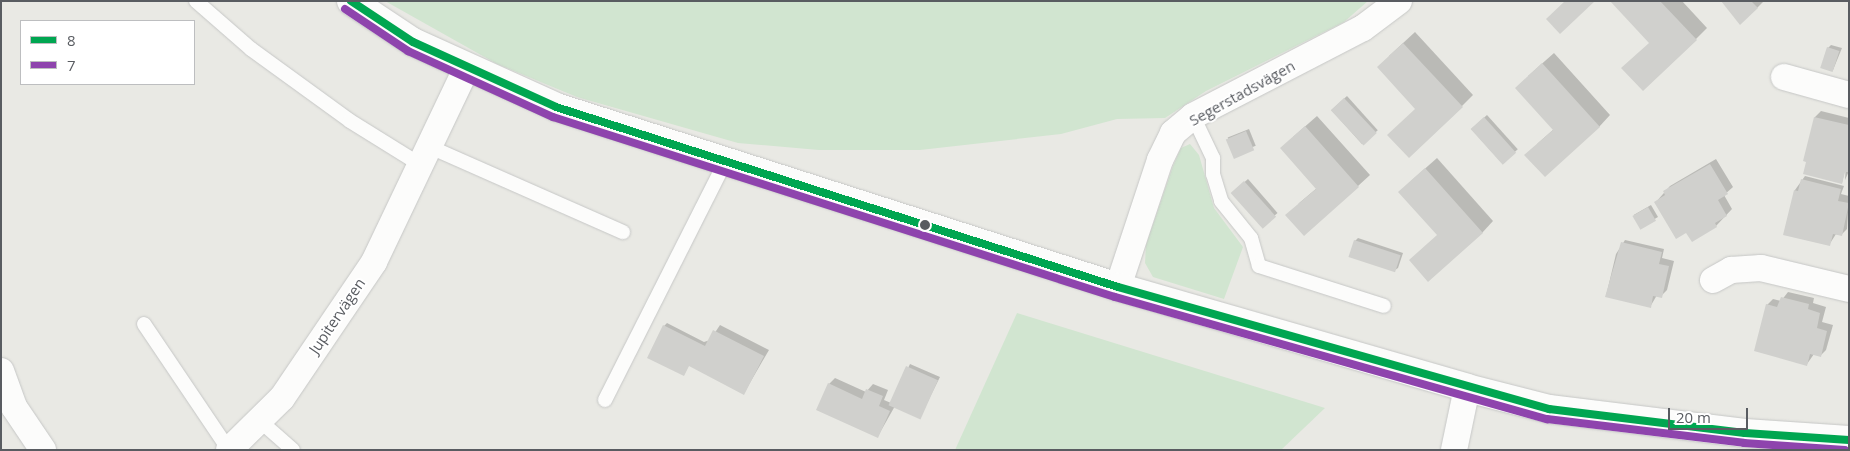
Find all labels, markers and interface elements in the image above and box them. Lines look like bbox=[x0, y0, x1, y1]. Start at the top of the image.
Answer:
legend bbox=[20, 20, 195, 85]
text: 8 bbox=[67, 30, 76, 50]
text: 7 bbox=[67, 55, 76, 75]
street label: Segerstadsvägen bbox=[1186, 57, 1298, 129]
unlabelled marker bbox=[920, 220, 930, 230]
street label: Jupitervägen bbox=[305, 275, 369, 357]
scale bar bbox=[1670, 398, 1750, 430]
text: 20 m bbox=[1676, 407, 1711, 427]

